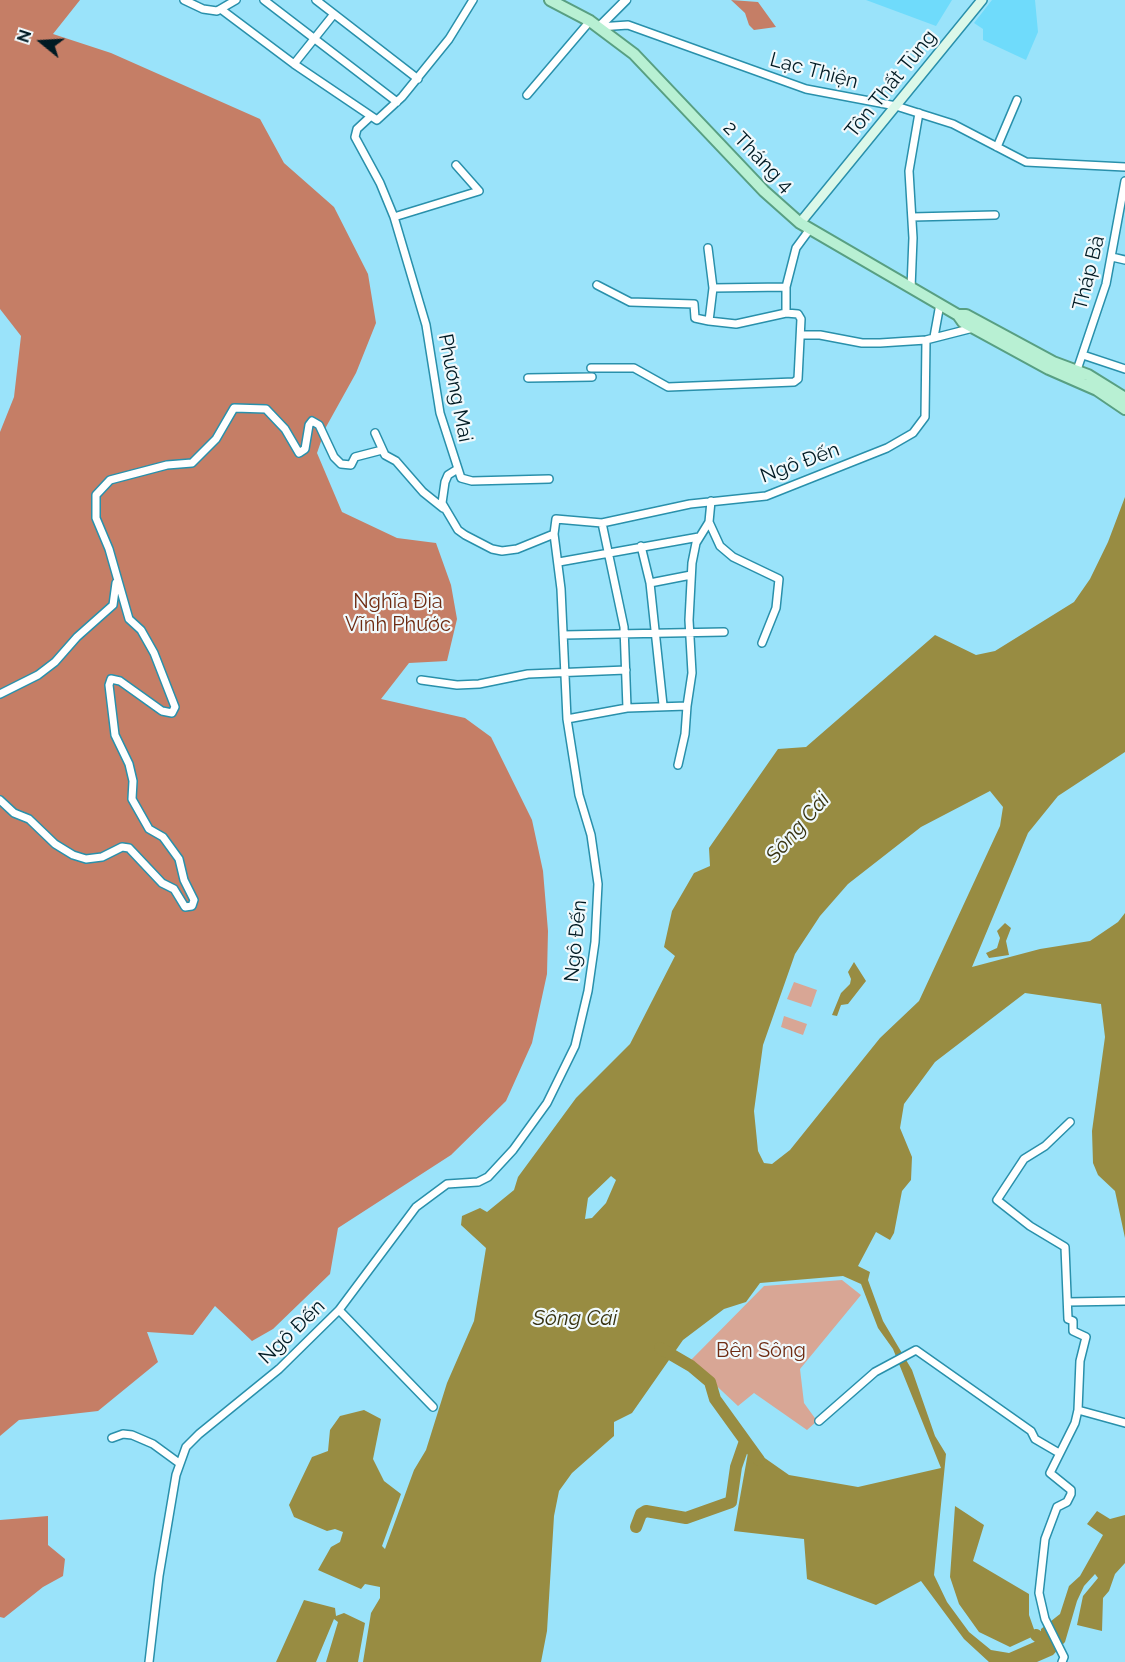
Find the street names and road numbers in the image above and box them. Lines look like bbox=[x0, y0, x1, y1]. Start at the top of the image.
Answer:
street label: Tôn Thất Tùng bbox=[840, 25, 942, 143]
street label: Lạc Thiện bbox=[767, 48, 861, 94]
street label: 2 Tháng 4 bbox=[718, 116, 798, 198]
street label: Tháp Bà bbox=[1068, 233, 1110, 313]
street label: Phương Mai bbox=[433, 332, 477, 444]
street label: Ngô Đến bbox=[757, 438, 843, 488]
street label: Ngô Đến bbox=[560, 899, 592, 983]
street label: Ngô Đến bbox=[254, 1295, 330, 1369]

